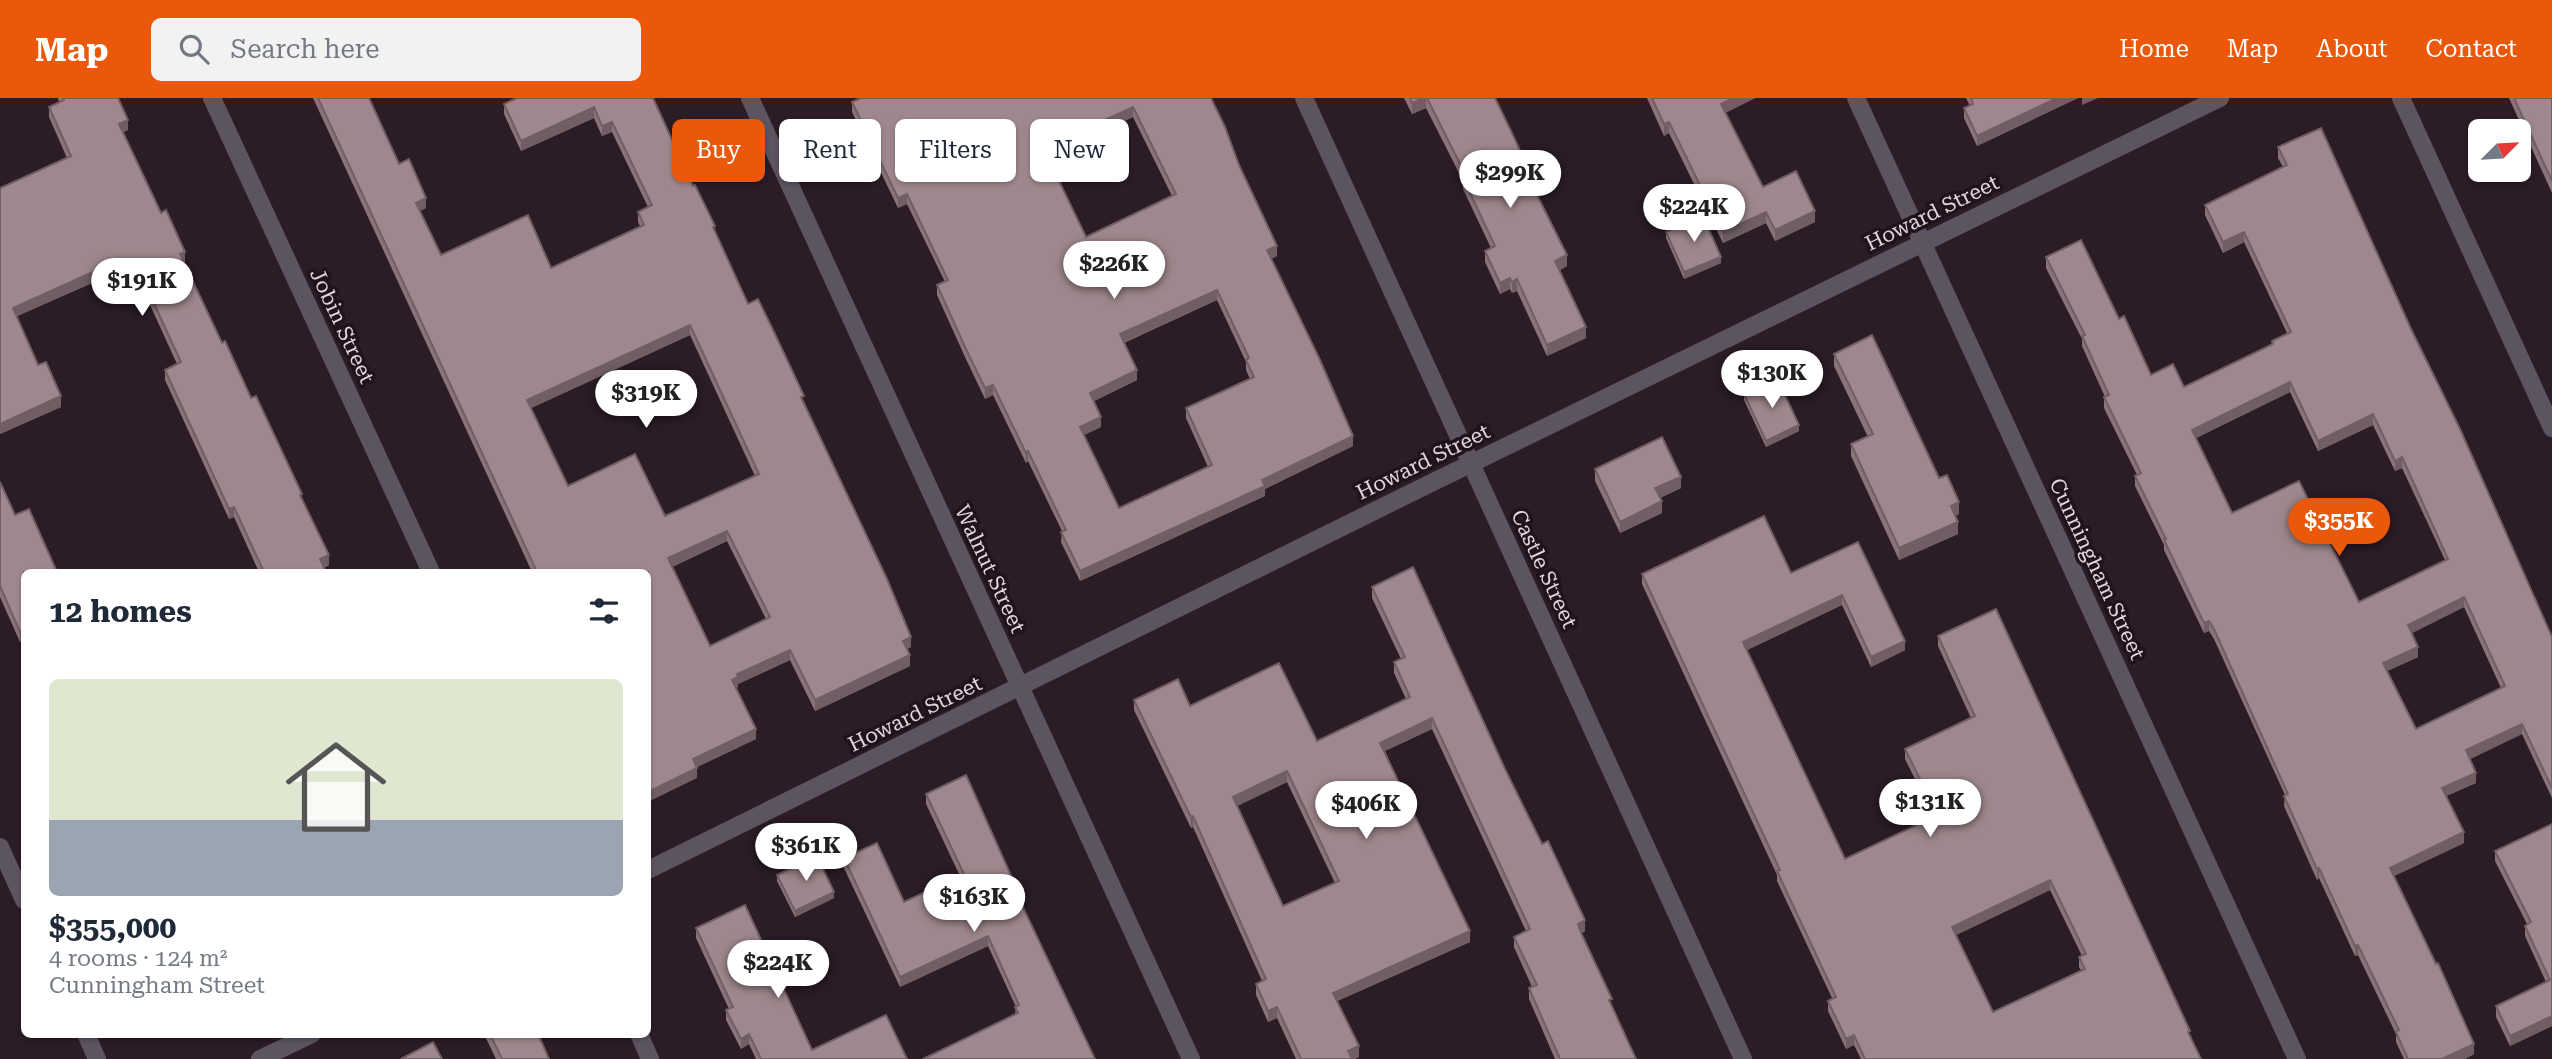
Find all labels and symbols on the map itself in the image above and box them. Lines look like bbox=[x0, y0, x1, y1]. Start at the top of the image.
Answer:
north arrow bbox=[2468, 119, 2530, 182]
pin: $299K bbox=[1461, 150, 1559, 210]
street label: Howard Street bbox=[1861, 170, 2003, 256]
pin: $224K bbox=[1645, 184, 1743, 244]
pin: $226K bbox=[1065, 242, 1163, 301]
pin: $191K bbox=[93, 258, 191, 318]
street label: Jobin Street bbox=[305, 265, 379, 387]
pin: $130K bbox=[1723, 350, 1821, 410]
pin: $319K bbox=[597, 370, 695, 430]
street label: Howard Street bbox=[1352, 419, 1494, 505]
street label: Cunningham Street bbox=[2044, 475, 2150, 664]
pin: $355K bbox=[2290, 498, 2388, 558]
street label: Walnut Street bbox=[950, 501, 1030, 637]
street label: Castle Street bbox=[1506, 506, 1582, 632]
street label: Howard Street bbox=[844, 671, 986, 757]
pin: $131K bbox=[1881, 780, 1979, 839]
pin: $406K bbox=[1317, 782, 1415, 841]
pin: $361K bbox=[757, 824, 855, 883]
pin: $163K bbox=[925, 874, 1023, 934]
pin: $224K bbox=[729, 940, 827, 1000]

